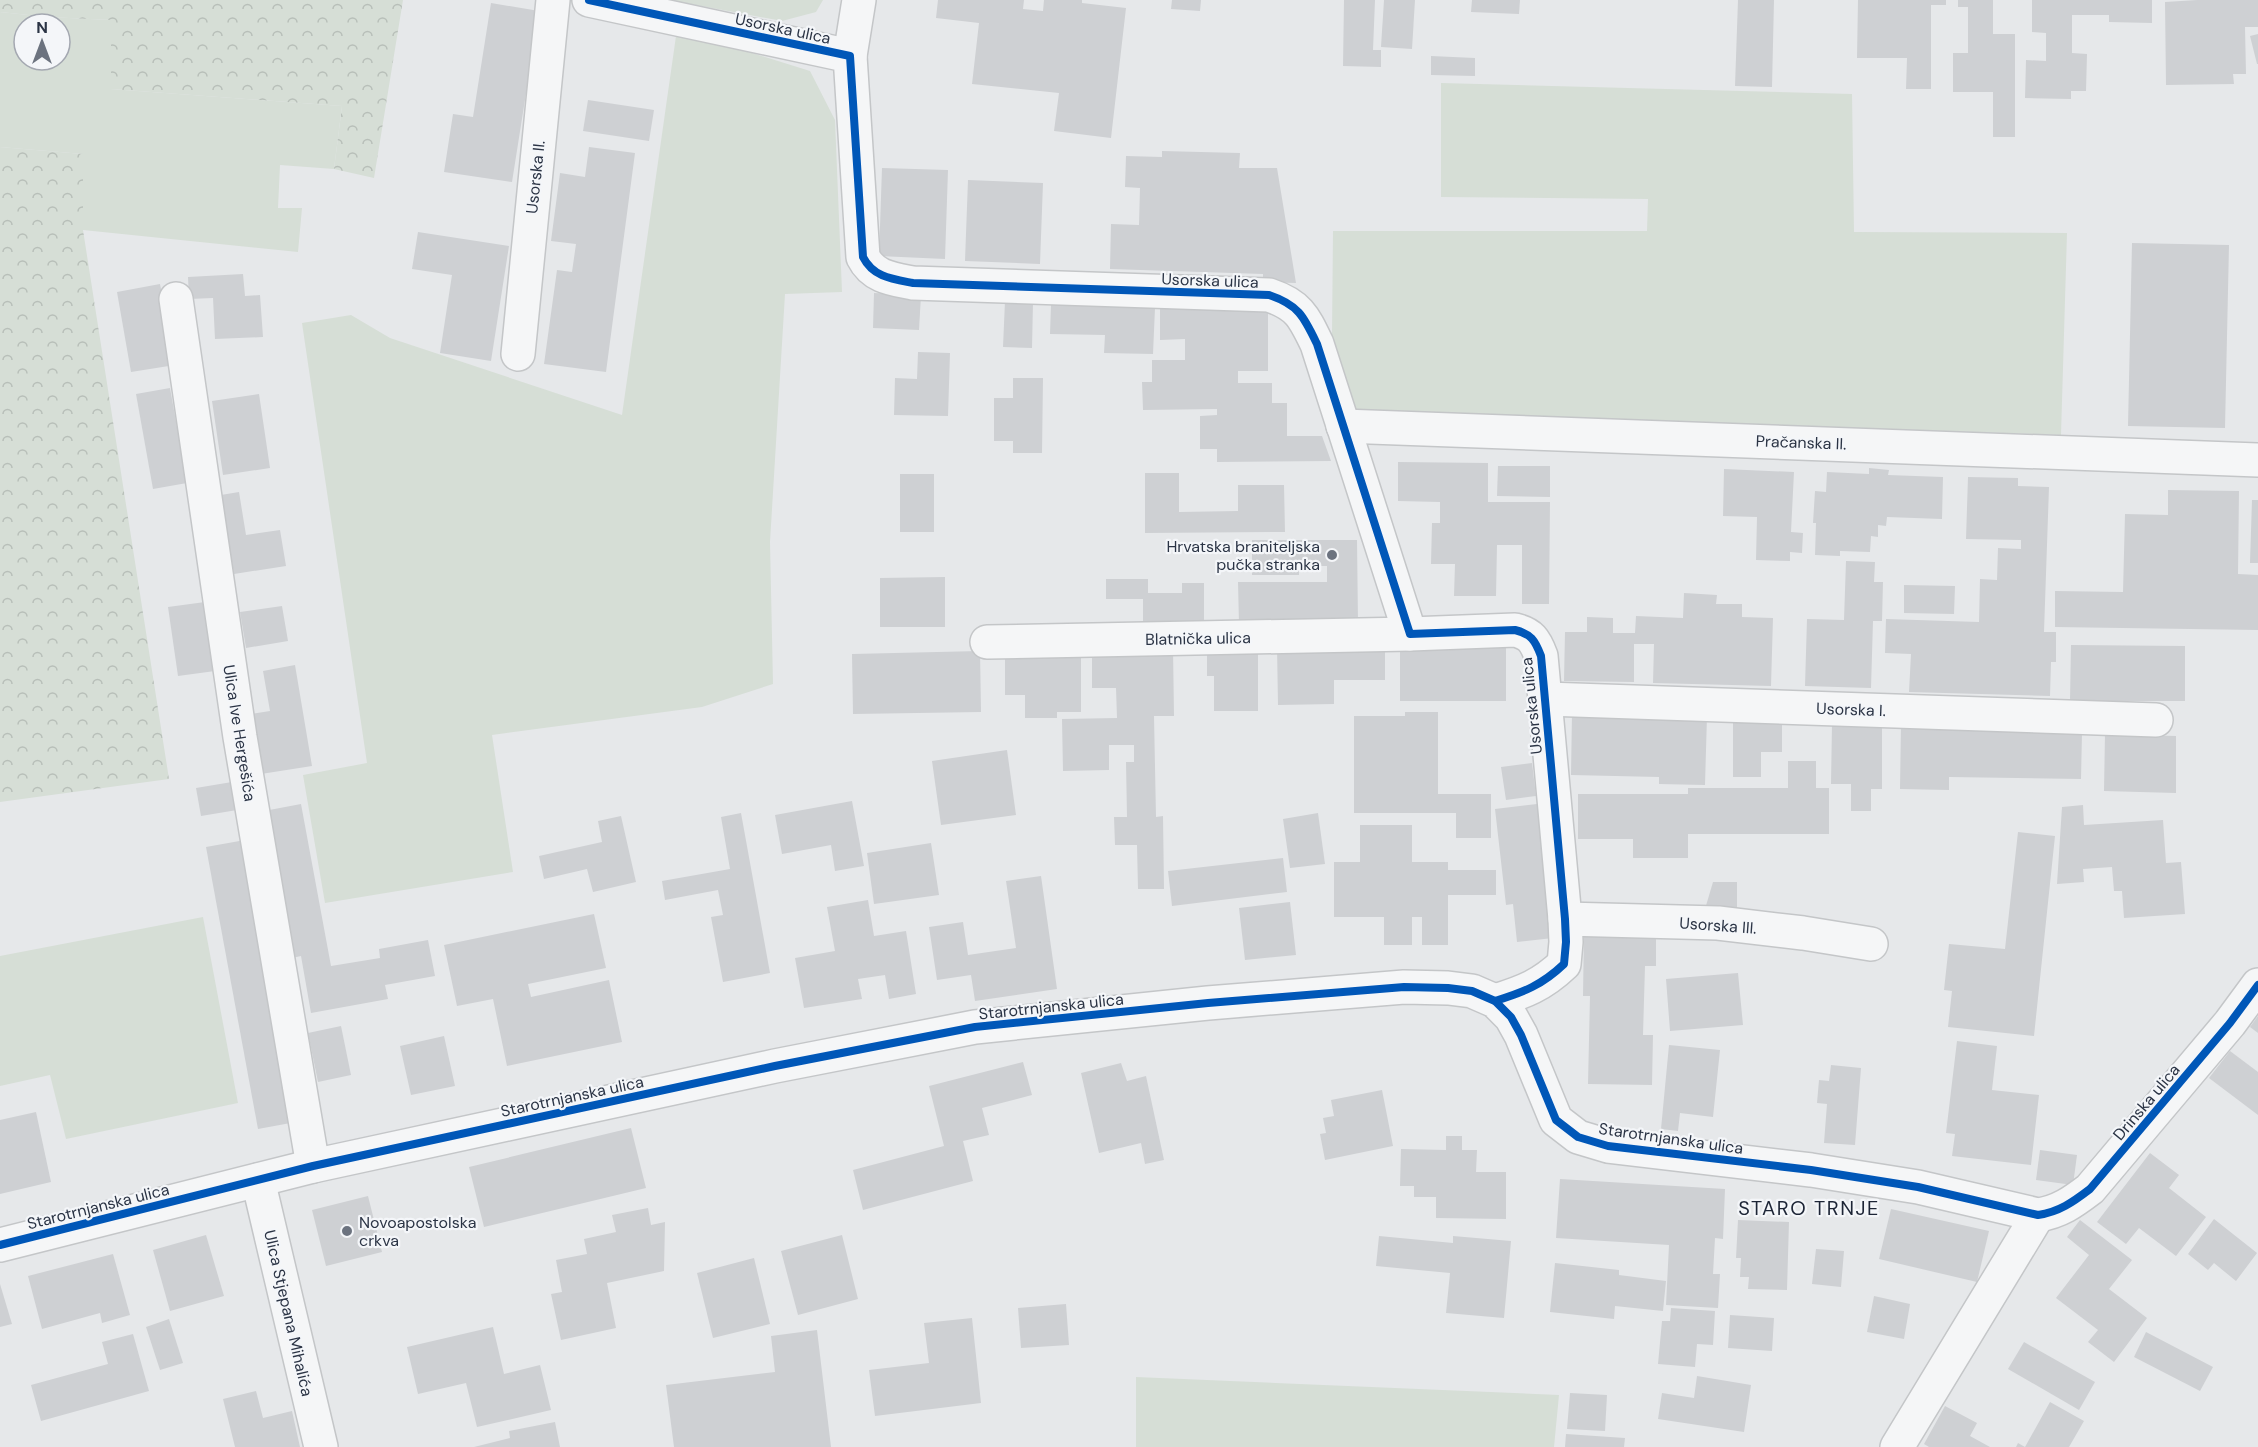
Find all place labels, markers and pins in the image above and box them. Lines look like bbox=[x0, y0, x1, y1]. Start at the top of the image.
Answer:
place label: Hrvatska braniteljska pučka stranka bbox=[1166, 536, 1320, 575]
marker: Hrvatska braniteljska pučka stranka bbox=[1325, 548, 1339, 562]
place label: Novoapostolska crkva bbox=[359, 1212, 476, 1251]
marker: Novoapostolska crkva bbox=[340, 1224, 354, 1238]

